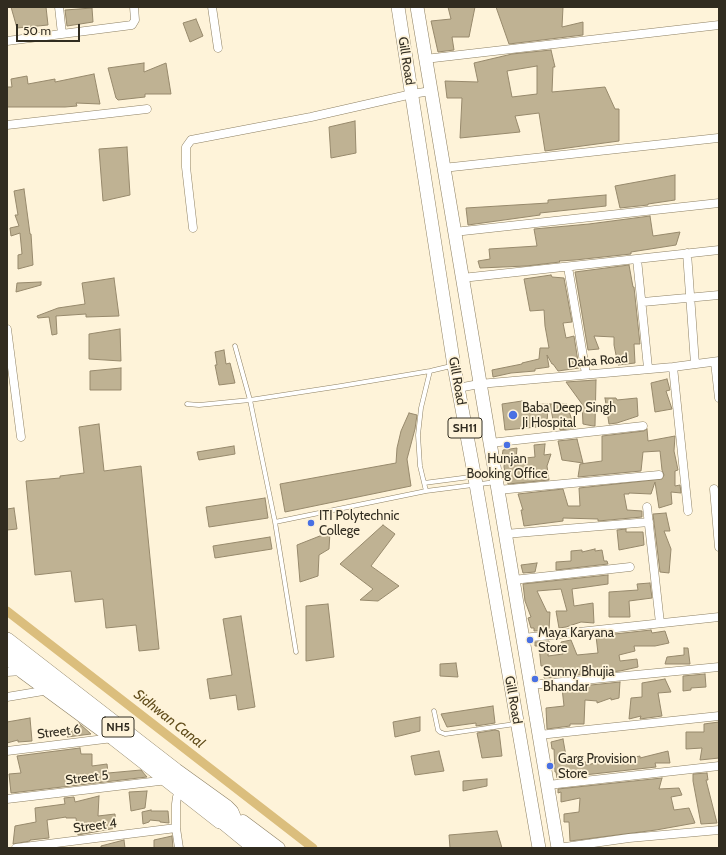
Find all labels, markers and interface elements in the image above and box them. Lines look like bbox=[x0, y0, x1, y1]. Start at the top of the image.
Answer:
scale bar bbox=[18, 16, 82, 42]
text: 50 m bbox=[23, 23, 51, 38]
street label: Gill Road bbox=[394, 36, 418, 86]
street label: Daba Road bbox=[567, 351, 629, 371]
street label: Gill Road bbox=[445, 356, 469, 406]
place label: Baba Deep Singh Ji Hospital bbox=[522, 400, 616, 431]
marker: Baba Deep Singh Ji Hospital bbox=[507, 409, 519, 421]
road number: SH11 bbox=[448, 418, 482, 438]
marker: Hunjan Booking Office bbox=[502, 440, 512, 450]
place label: Hunjan Booking Office bbox=[466, 451, 548, 482]
place label: ITI Polytechnic College bbox=[319, 508, 399, 539]
marker: ITI Polytechnic College bbox=[306, 518, 316, 528]
place label: Maya Karyana Store bbox=[538, 625, 614, 656]
marker: Maya Karyana Store bbox=[525, 635, 535, 645]
place label: Sunny Bhujia Bhandar bbox=[543, 664, 614, 695]
marker: Sunny Bhujia Bhandar bbox=[530, 674, 540, 684]
street label: Gill Road bbox=[501, 675, 525, 725]
water label: Sidhwan Canal bbox=[130, 686, 208, 752]
road number: NH5 bbox=[102, 717, 134, 737]
street label: Street 6 bbox=[36, 722, 82, 742]
place label: Garg Provision Store bbox=[558, 751, 636, 782]
marker: Garg Provision Store bbox=[545, 761, 555, 771]
street label: Street 5 bbox=[65, 768, 109, 788]
street label: Street 4 bbox=[72, 816, 118, 836]

